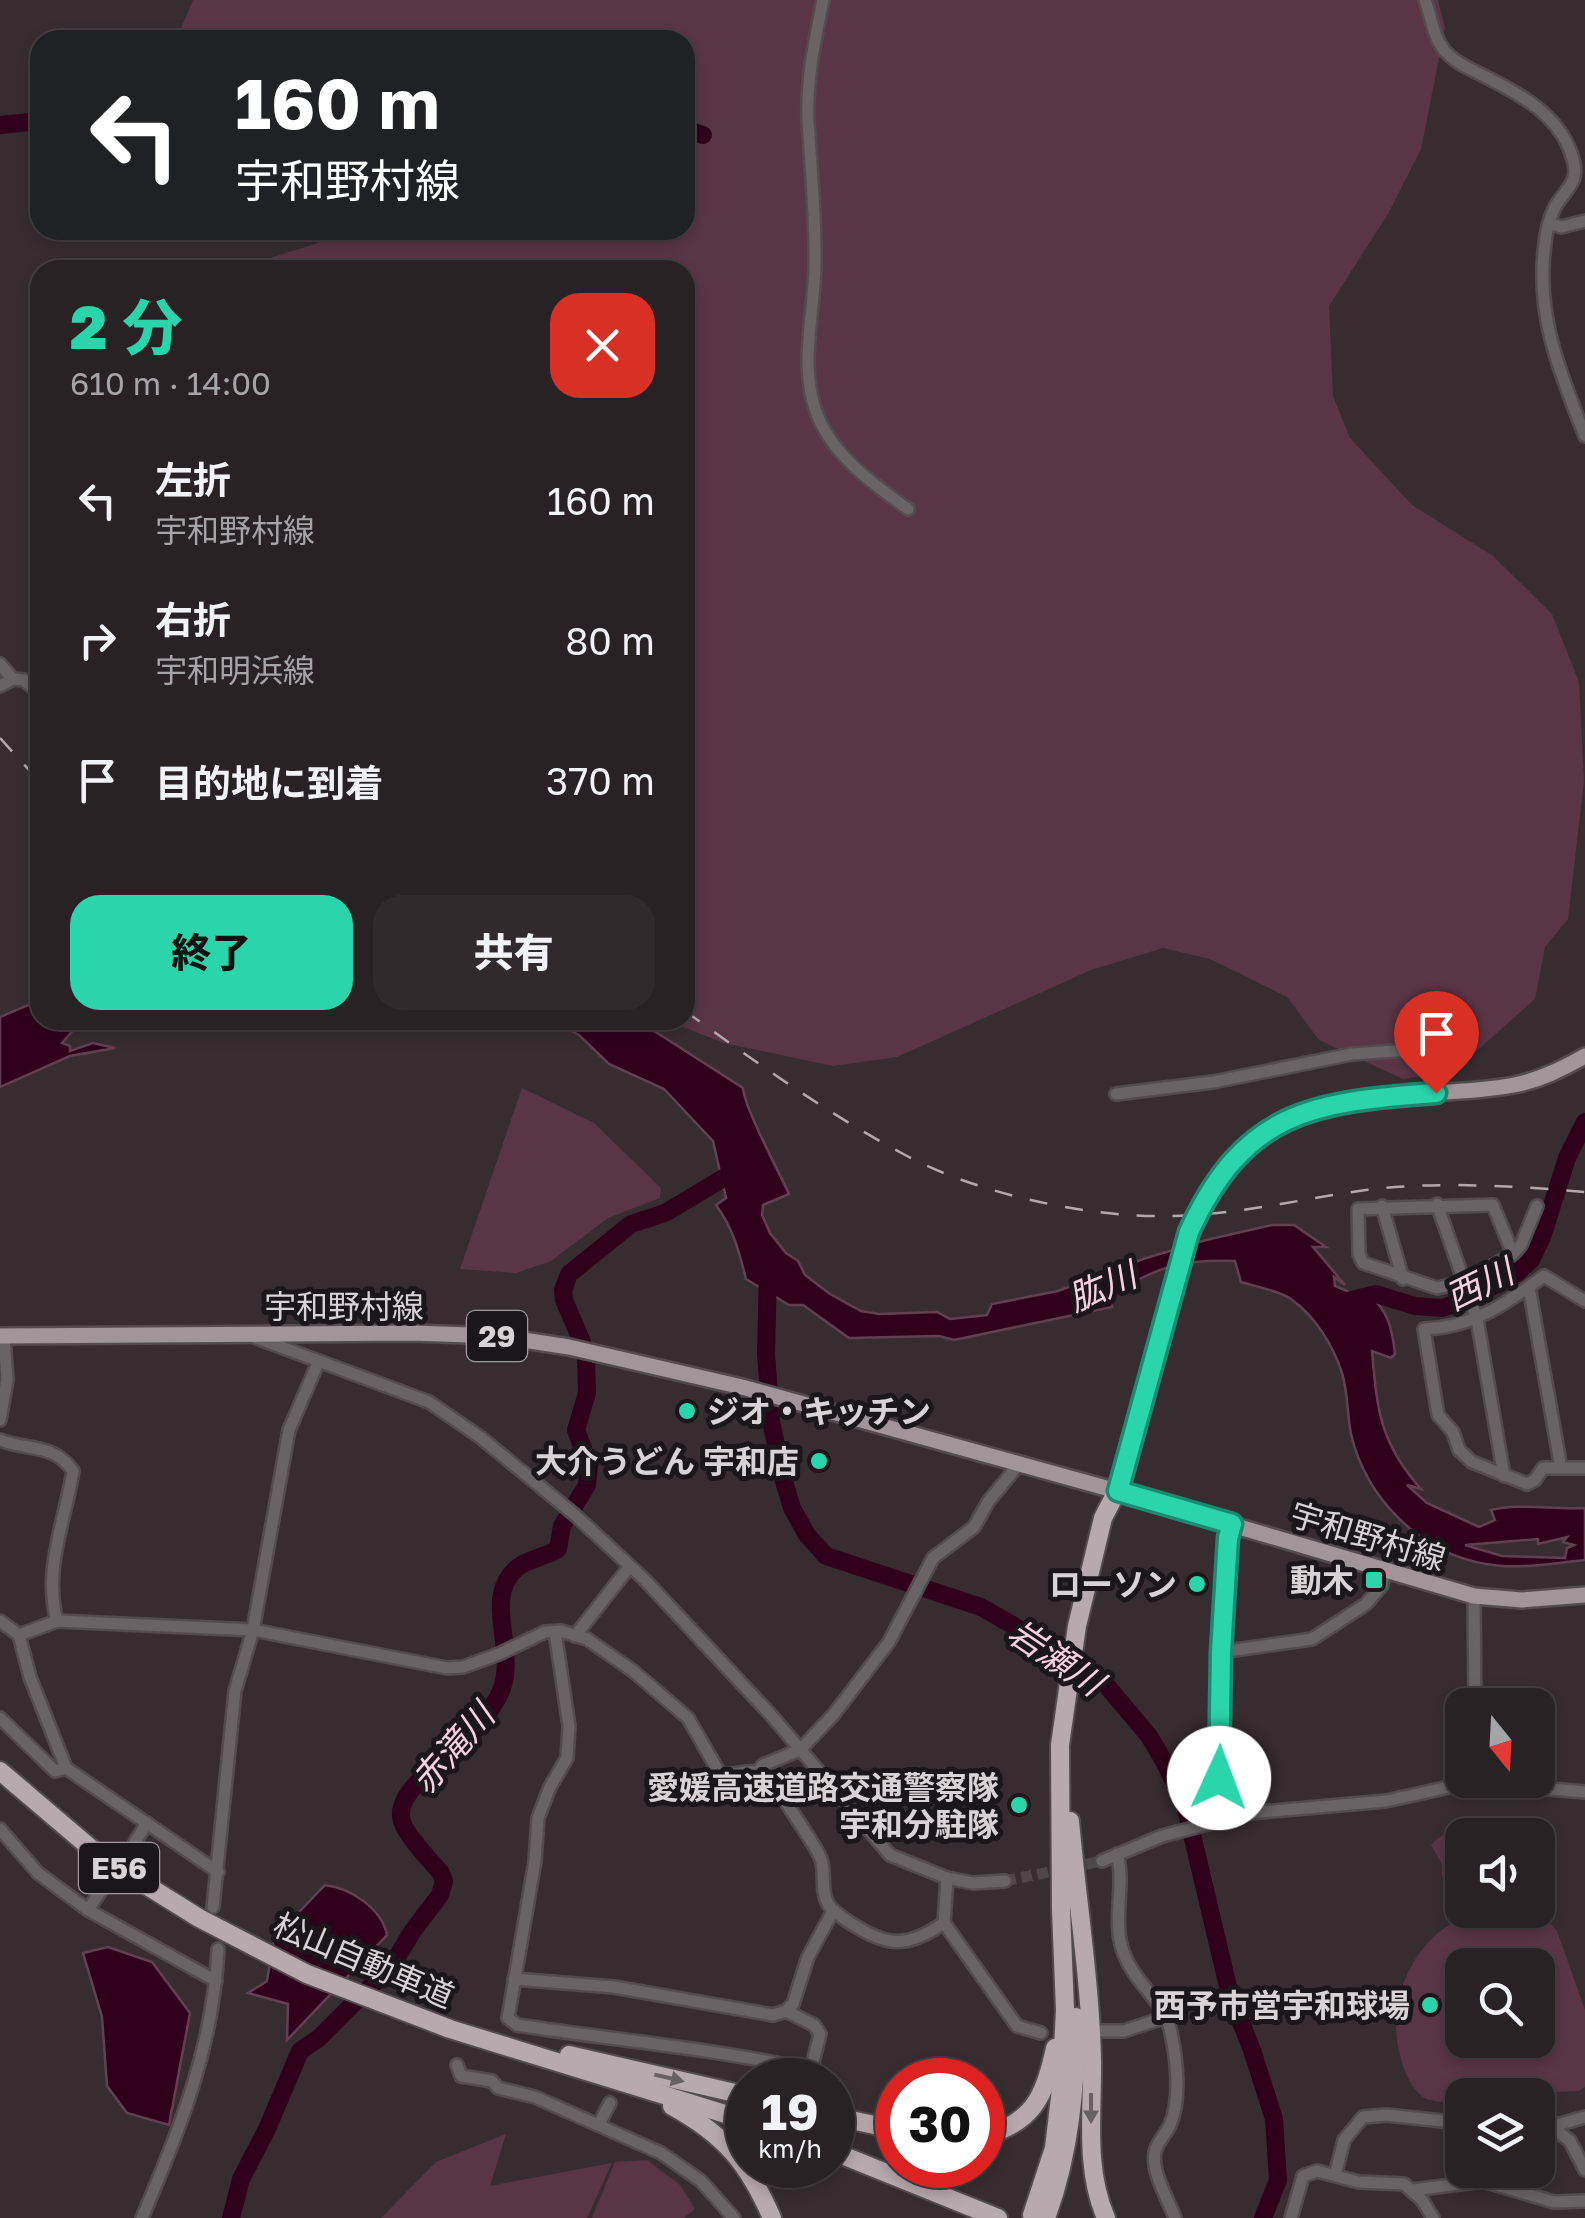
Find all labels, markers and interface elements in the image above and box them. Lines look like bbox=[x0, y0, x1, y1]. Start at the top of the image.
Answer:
text: 160 m bbox=[235, 60, 440, 144]
icon: left bbox=[70, 70, 200, 200]
text: 宇和野村線 bbox=[235, 153, 460, 207]
text: 2 分 bbox=[70, 290, 182, 362]
button: close bbox=[550, 293, 655, 398]
text: 610 m · 14:00 bbox=[70, 364, 271, 402]
text: 左折 bbox=[155, 457, 231, 502]
icon: left bbox=[70, 473, 125, 528]
text: 160 m bbox=[547, 478, 655, 523]
text: 宇和野村線 bbox=[155, 511, 315, 549]
text: 右折 bbox=[155, 597, 231, 642]
icon: right bbox=[70, 613, 125, 668]
text: 80 m bbox=[565, 618, 655, 663]
text: 宇和明浜線 bbox=[155, 651, 315, 689]
icon: arrive bbox=[70, 753, 125, 808]
text: 370 m bbox=[546, 758, 655, 803]
text: 目的地に到着 bbox=[155, 760, 383, 805]
button: 終了 bbox=[70, 895, 353, 1010]
button: 共有 bbox=[373, 895, 655, 1010]
pin bbox=[1394, 991, 1479, 1094]
icon: arrive bbox=[1409, 1006, 1464, 1061]
water label: 西川 bbox=[1438, 1248, 1523, 1318]
water label: 肱川 bbox=[1062, 1251, 1146, 1319]
street label: 宇和野村線 bbox=[264, 1287, 424, 1325]
road number: 29 bbox=[467, 1311, 527, 1361]
place label: ジオ・キッチン bbox=[707, 1392, 931, 1430]
marker: ジオ・キッチン bbox=[676, 1400, 698, 1422]
place label: 大介うどん 宇和店 bbox=[535, 1442, 799, 1480]
marker: 大介うどん 宇和店 bbox=[808, 1450, 830, 1472]
street label: 宇和野村線 bbox=[1286, 1494, 1450, 1578]
place label: 動木 bbox=[1290, 1561, 1354, 1599]
place label: ローソン bbox=[1049, 1565, 1177, 1603]
marker: 動木 bbox=[1363, 1569, 1385, 1591]
marker: ローソン bbox=[1186, 1573, 1208, 1595]
water label: 岩瀬川 bbox=[1001, 1610, 1115, 1706]
north arrow bbox=[1445, 1688, 1555, 1798]
map controls bbox=[1445, 1688, 1555, 2188]
water label: 赤滝川 bbox=[402, 1692, 505, 1801]
position arrow bbox=[1167, 1726, 1271, 1830]
place label: 愛媛高速道路交通警察隊 宇和分駐隊 bbox=[647, 1768, 999, 1843]
marker: 愛媛高速道路交通警察隊 宇和分駐隊 bbox=[1008, 1794, 1030, 1816]
button: sound bbox=[1445, 1818, 1555, 1928]
road number: E56 bbox=[79, 1843, 159, 1893]
street label: 松山自動車道 bbox=[268, 1905, 460, 2015]
button: search bbox=[1445, 1948, 1555, 2058]
place label: 西予市営宇和球場 bbox=[1154, 1986, 1410, 2024]
marker: 西予市営宇和球場 bbox=[1419, 1994, 1441, 2016]
speed limit sign: 30 bbox=[875, 2058, 1005, 2188]
one-way arrow bbox=[654, 2071, 685, 2086]
button: layers bbox=[1445, 2078, 1555, 2188]
text: 19 bbox=[761, 2081, 819, 2141]
one-way arrow bbox=[1083, 2093, 1099, 2125]
text: km/h bbox=[758, 2133, 822, 2164]

